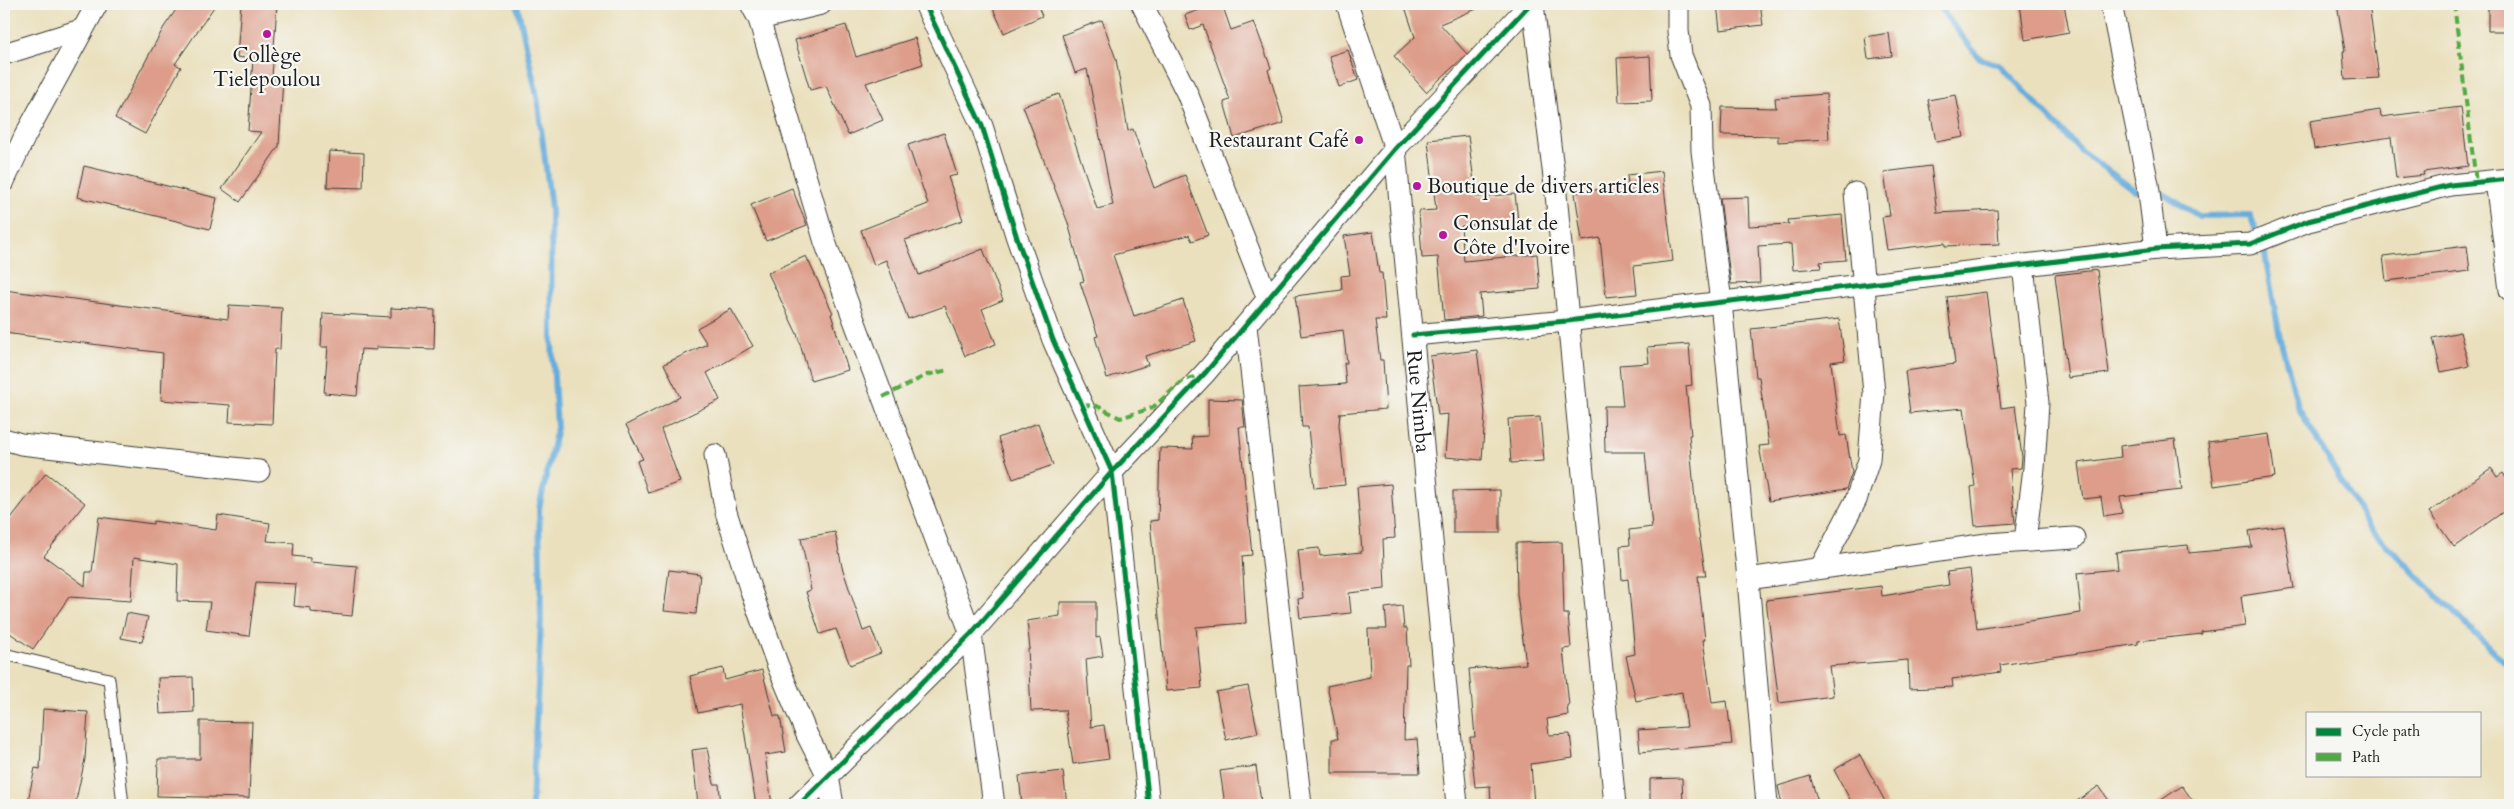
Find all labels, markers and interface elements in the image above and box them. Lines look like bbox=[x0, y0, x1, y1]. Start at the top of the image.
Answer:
marker: Collège Tielepoulou bbox=[261, 28, 273, 40]
place label: Collège Tielepoulou bbox=[213, 41, 321, 94]
place label: Restaurant Café bbox=[1209, 126, 1349, 155]
marker: Restaurant Café bbox=[1353, 134, 1365, 146]
place label: Boutique de divers articles bbox=[1427, 172, 1659, 201]
marker: Boutique de divers articles bbox=[1411, 180, 1423, 192]
place label: Consulat de Côte d'Ivoire bbox=[1453, 209, 1570, 262]
marker: Consulat de Côte d'Ivoire bbox=[1437, 229, 1449, 241]
street label: Rue Nimba bbox=[1400, 348, 1438, 454]
legend bbox=[2306, 712, 2482, 776]
text: Cycle path bbox=[2352, 721, 2421, 741]
text: Path bbox=[2352, 747, 2381, 767]

